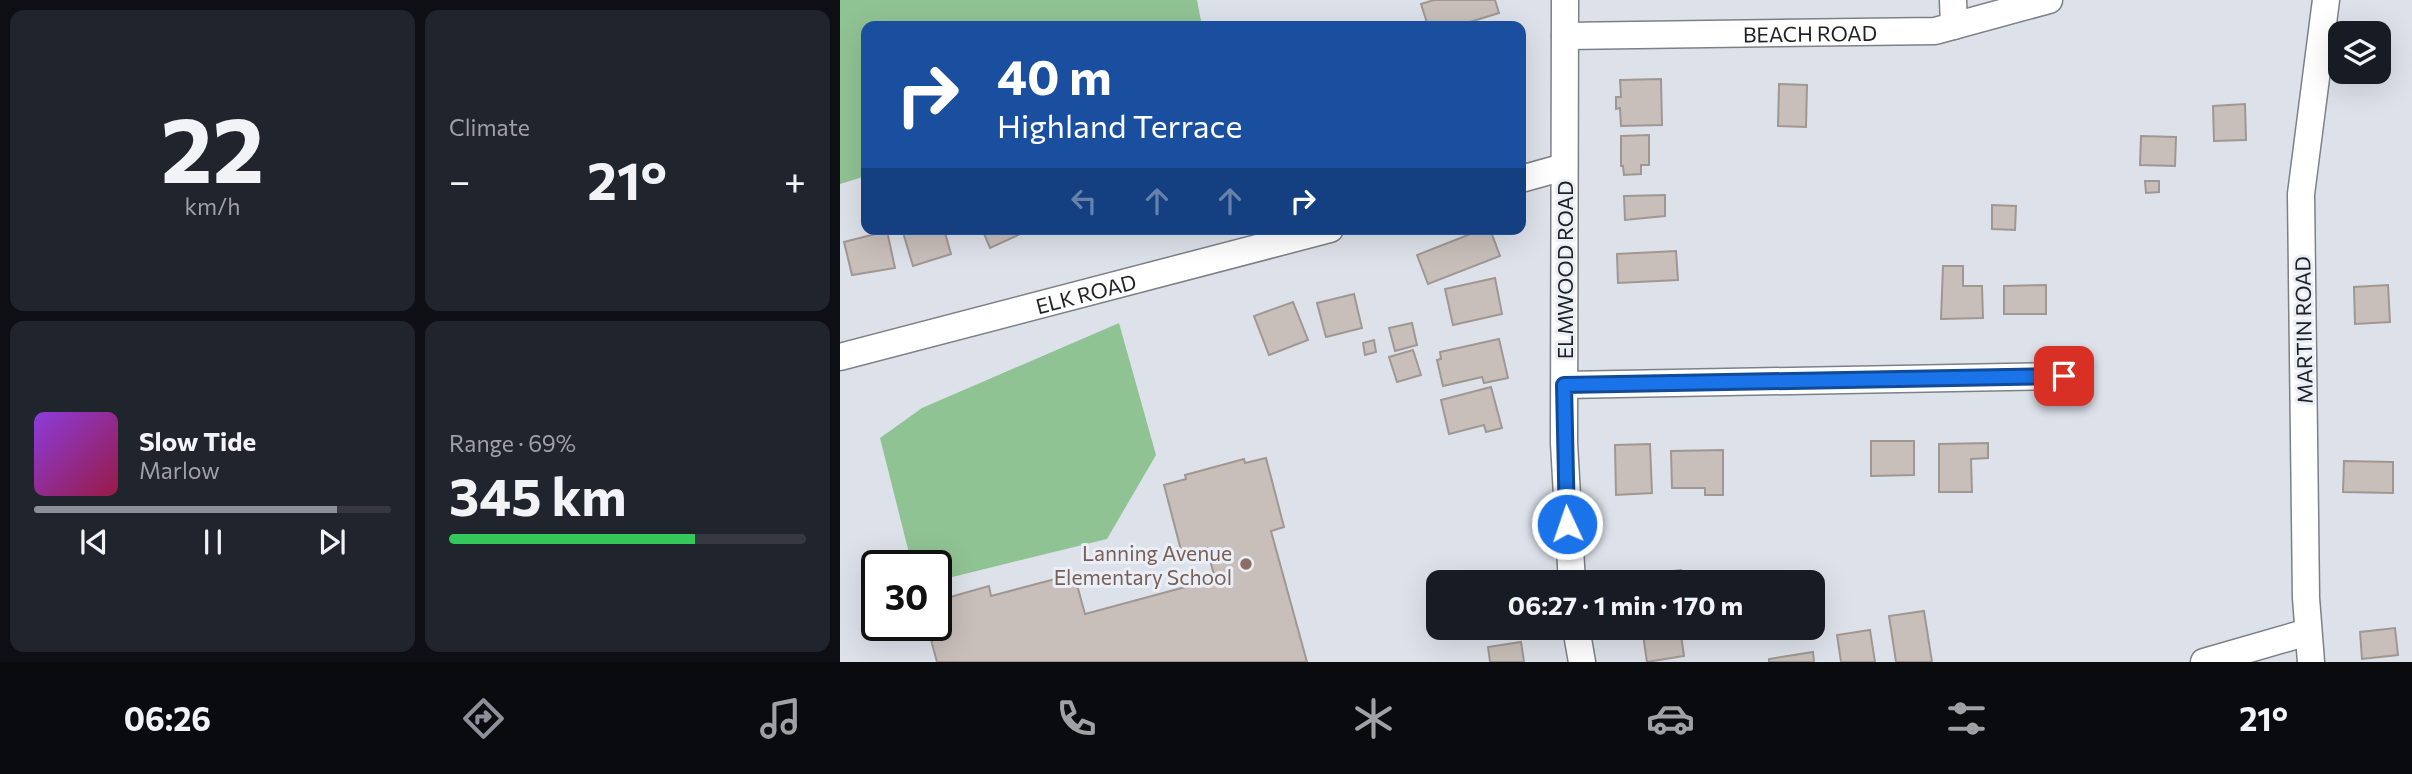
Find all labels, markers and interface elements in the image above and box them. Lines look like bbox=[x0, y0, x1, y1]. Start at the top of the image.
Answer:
street label: BEACH ROAD bbox=[1743, 19, 1877, 46]
map controls bbox=[2328, 21, 2391, 84]
button: layers bbox=[2328, 21, 2391, 84]
text: 40 m bbox=[997, 45, 1112, 105]
icon: right bbox=[882, 49, 973, 140]
text: 22 bbox=[161, 90, 264, 202]
text: Highland Terrace bbox=[997, 105, 1242, 145]
text: Climate bbox=[449, 113, 530, 141]
text: 21° bbox=[587, 147, 667, 211]
text: − bbox=[449, 156, 471, 203]
text: + bbox=[784, 156, 806, 203]
street label: ELMWOOD ROAD bbox=[1552, 181, 1577, 359]
icon: left bbox=[1065, 182, 1103, 220]
icon: ahead bbox=[1138, 182, 1176, 220]
icon: ahead bbox=[1211, 182, 1249, 220]
icon: right bbox=[1284, 182, 1322, 220]
text: km/h bbox=[185, 192, 240, 220]
street label: MARTIN ROAD bbox=[2289, 256, 2317, 404]
street label: ELK ROAD bbox=[1033, 268, 1139, 318]
pin bbox=[2034, 346, 2094, 406]
icon: arrive bbox=[2045, 357, 2083, 395]
text: Slow Tide bbox=[139, 425, 256, 456]
text: Range · 69% bbox=[449, 429, 576, 457]
text: Marlow bbox=[139, 456, 220, 484]
text: 345 km bbox=[449, 463, 627, 527]
position arrow bbox=[1530, 487, 1604, 561]
icon: previous bbox=[75, 523, 113, 561]
icon: pause bbox=[194, 523, 232, 561]
icon: next bbox=[313, 523, 351, 561]
place label: Lanning Avenue Elementary School bbox=[1054, 540, 1232, 589]
speed limit sign: 30 bbox=[861, 550, 952, 641]
marker: Lanning Avenue Elementary School bbox=[1238, 556, 1254, 572]
text: 06:27 · 1 min · 170 m bbox=[1508, 589, 1743, 620]
icon: directions bbox=[459, 694, 508, 743]
icon: music bbox=[756, 694, 805, 743]
icon: phone bbox=[1052, 694, 1101, 743]
icon: climate bbox=[1349, 694, 1398, 743]
icon: car bbox=[1646, 694, 1695, 743]
icon: filters bbox=[1942, 694, 1991, 743]
text: 06:26 bbox=[124, 698, 211, 738]
text: 21° bbox=[2239, 698, 2288, 738]

